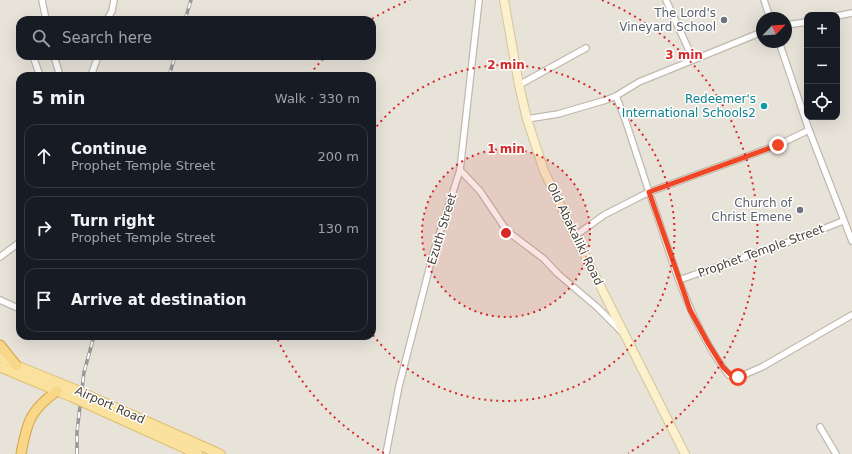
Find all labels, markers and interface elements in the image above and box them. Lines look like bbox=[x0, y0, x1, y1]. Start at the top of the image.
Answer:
place label: The Lord's Vineyard School bbox=[619, 6, 716, 34]
north arrow bbox=[756, 12, 792, 48]
map controls bbox=[804, 12, 840, 120]
button: + bbox=[804, 12, 840, 48]
marker: The Lord's Vineyard School bbox=[719, 15, 729, 25]
search box bbox=[16, 16, 376, 60]
icon: search bbox=[30, 27, 52, 49]
text: Search here bbox=[62, 29, 152, 47]
text: 3 min bbox=[665, 48, 703, 62]
button: − bbox=[804, 48, 840, 84]
text: 2 min bbox=[487, 58, 525, 72]
button: locate bbox=[804, 84, 840, 120]
text: 5 min bbox=[32, 88, 85, 108]
text: Walk · 330 m bbox=[275, 91, 360, 106]
place label: Redeemer's International Schools2 bbox=[622, 92, 756, 120]
marker: Redeemer's International Schools2 bbox=[759, 101, 769, 111]
route end bbox=[769, 136, 787, 154]
text: Continue bbox=[71, 140, 147, 158]
text: 1 min bbox=[487, 142, 525, 156]
icon: ahead bbox=[33, 145, 55, 167]
text: 200 m bbox=[317, 149, 359, 164]
text: Prophet Temple Street bbox=[71, 158, 215, 173]
street label: Old Abakaliki Road bbox=[544, 180, 606, 288]
street label: Ezuth Street bbox=[424, 191, 460, 266]
place label: Church of Christ Emene bbox=[711, 196, 793, 224]
marker: Church of Christ Emene bbox=[795, 205, 805, 215]
text: Turn right bbox=[71, 212, 155, 230]
icon: right bbox=[33, 217, 55, 239]
text: 130 m bbox=[317, 221, 359, 236]
street label: Prophet Temple Street bbox=[696, 222, 826, 280]
centre of rings bbox=[499, 226, 513, 240]
text: Prophet Temple Street bbox=[71, 230, 215, 245]
icon: arrive bbox=[33, 289, 55, 311]
text: Arrive at destination bbox=[71, 291, 246, 309]
route start bbox=[729, 368, 747, 386]
street label: Airport Road bbox=[73, 383, 147, 427]

